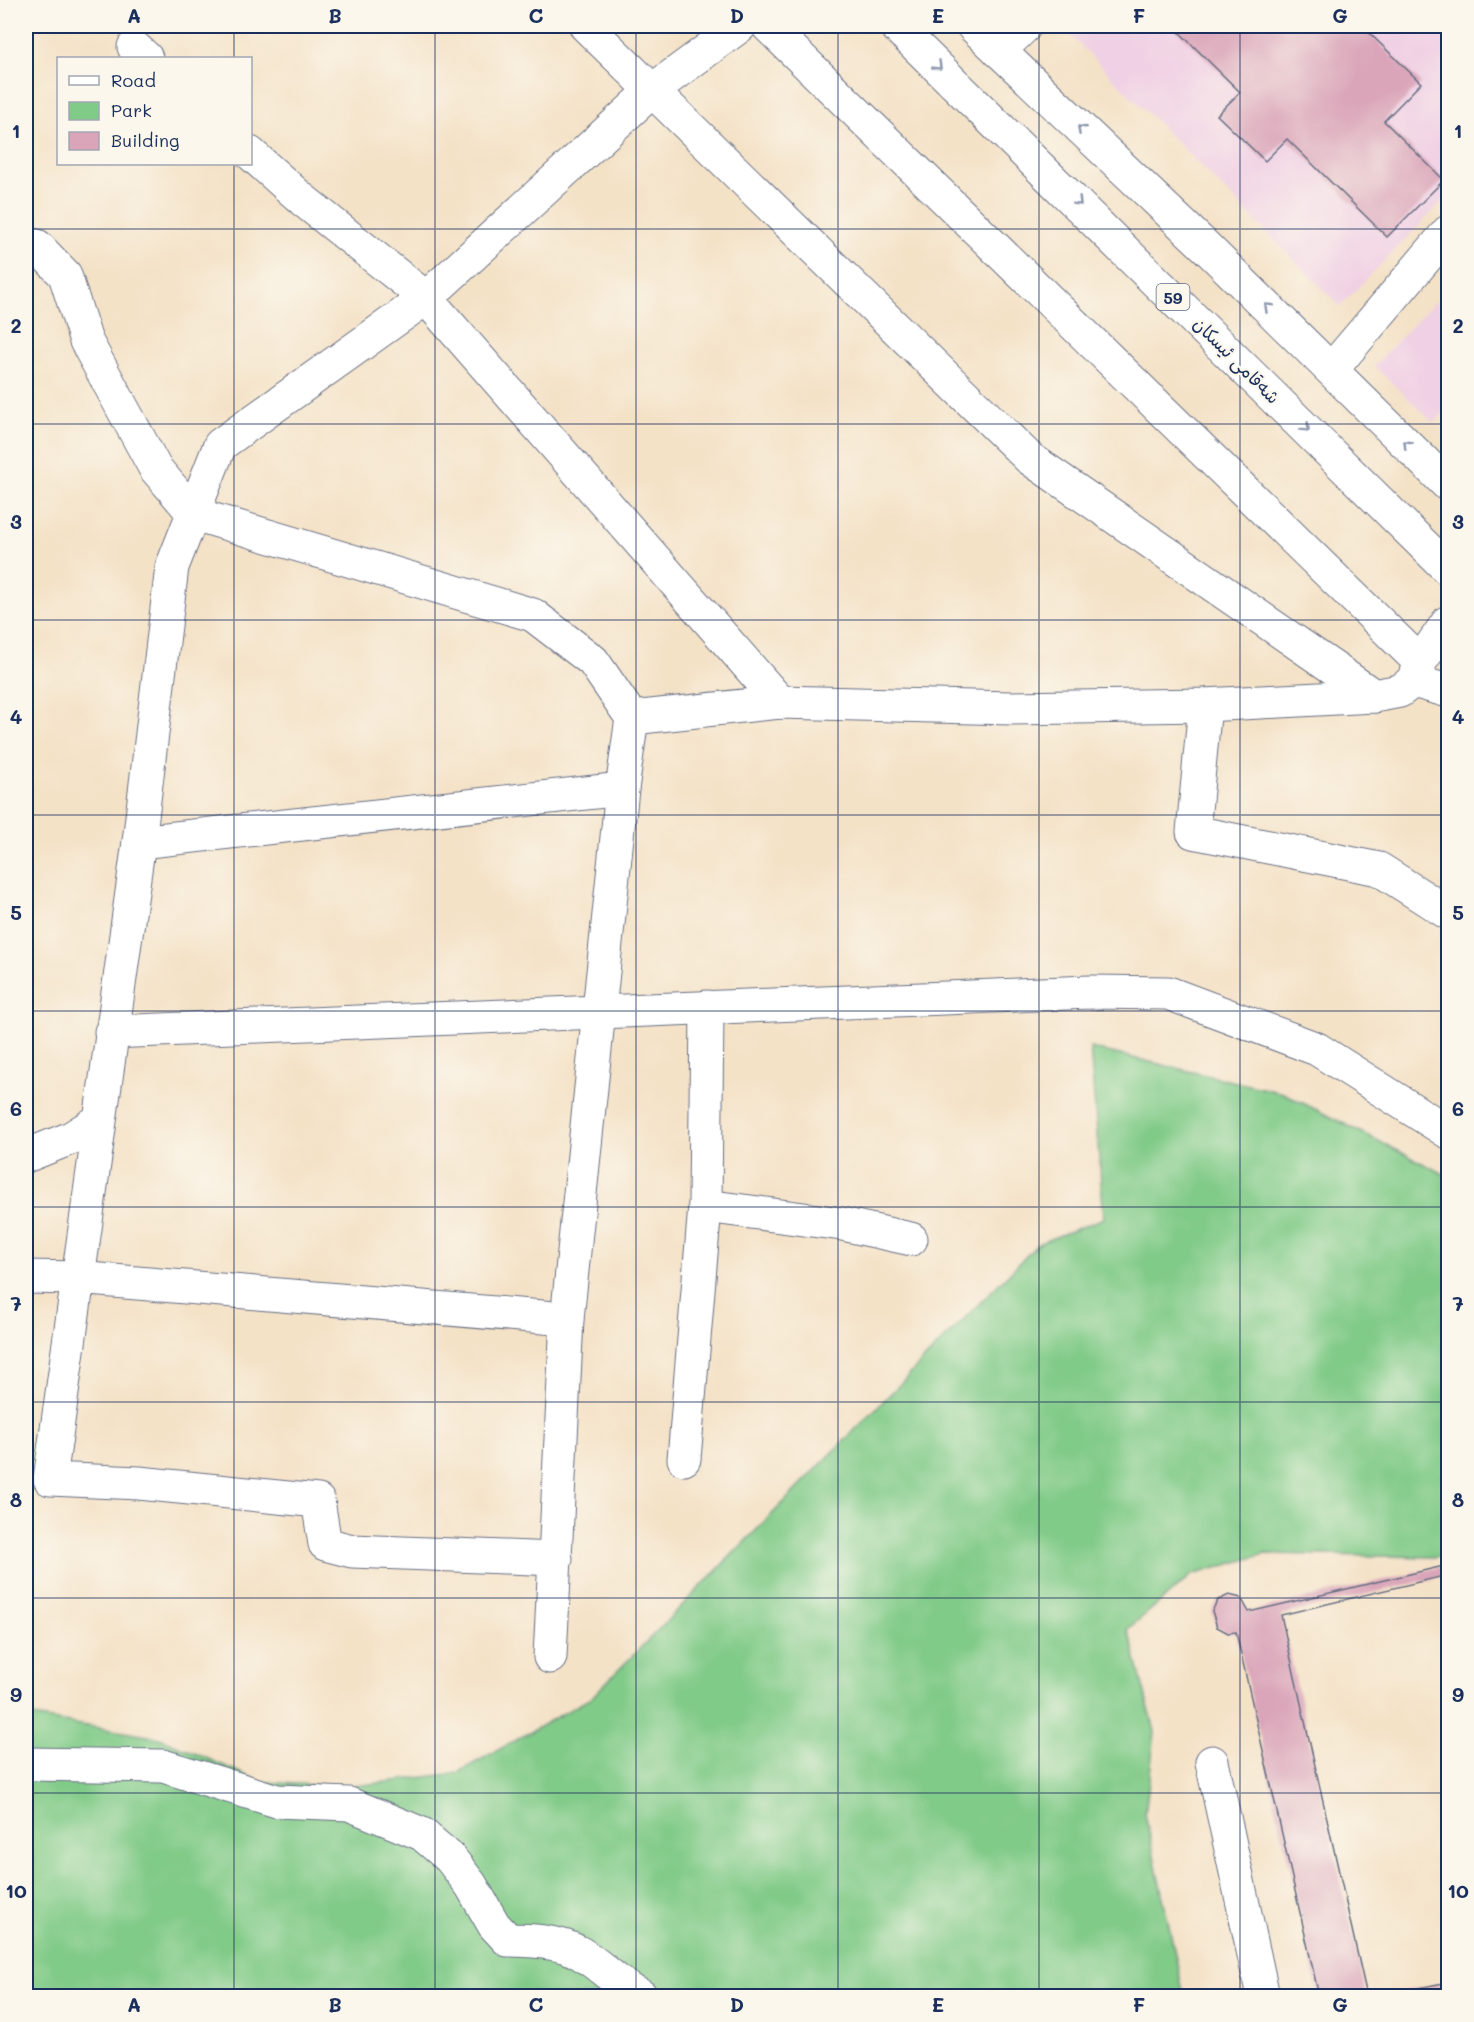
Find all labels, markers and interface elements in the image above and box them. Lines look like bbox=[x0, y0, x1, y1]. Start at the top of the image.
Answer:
text: A bbox=[127, 2, 141, 28]
text: B bbox=[328, 2, 342, 28]
text: C bbox=[529, 2, 544, 28]
text: D bbox=[730, 2, 744, 28]
text: E bbox=[932, 2, 944, 28]
text: F bbox=[1133, 2, 1146, 28]
text: G bbox=[1332, 2, 1348, 28]
legend bbox=[57, 57, 252, 165]
one-way arrow bbox=[932, 59, 942, 70]
text: Road bbox=[111, 68, 156, 92]
text: Park bbox=[111, 98, 152, 122]
text: 1 bbox=[12, 117, 20, 143]
text: 1 bbox=[1454, 117, 1462, 143]
one-way arrow bbox=[1077, 126, 1088, 137]
text: Building bbox=[111, 128, 179, 152]
one-way arrow bbox=[1071, 195, 1082, 206]
road number: 59 bbox=[1156, 284, 1190, 310]
one-way arrow bbox=[1264, 304, 1275, 315]
street label: شەقامی ئیسکان bbox=[1188, 311, 1286, 409]
text: 2 bbox=[10, 312, 22, 338]
text: 2 bbox=[1452, 312, 1464, 338]
one-way arrow bbox=[1299, 421, 1310, 432]
one-way arrow bbox=[1403, 440, 1414, 450]
text: 3 bbox=[10, 508, 22, 534]
text: 3 bbox=[1452, 508, 1464, 534]
text: 4 bbox=[10, 703, 23, 729]
text: 4 bbox=[1452, 703, 1465, 729]
text: 5 bbox=[10, 899, 22, 925]
text: 5 bbox=[1452, 899, 1464, 925]
text: 6 bbox=[10, 1095, 22, 1121]
text: 6 bbox=[1452, 1095, 1464, 1121]
text: 7 bbox=[10, 1290, 22, 1316]
text: 7 bbox=[1452, 1290, 1464, 1316]
text: 8 bbox=[10, 1486, 22, 1512]
text: 8 bbox=[1452, 1486, 1464, 1512]
text: 9 bbox=[10, 1681, 22, 1707]
text: 9 bbox=[1452, 1681, 1464, 1707]
text: 10 bbox=[5, 1877, 27, 1903]
text: 10 bbox=[1447, 1877, 1469, 1903]
text: A bbox=[127, 1991, 141, 2017]
text: B bbox=[328, 1991, 342, 2017]
text: C bbox=[529, 1991, 544, 2017]
text: D bbox=[730, 1991, 744, 2017]
text: E bbox=[932, 1991, 944, 2017]
text: F bbox=[1133, 1991, 1146, 2017]
text: G bbox=[1332, 1991, 1348, 2017]

